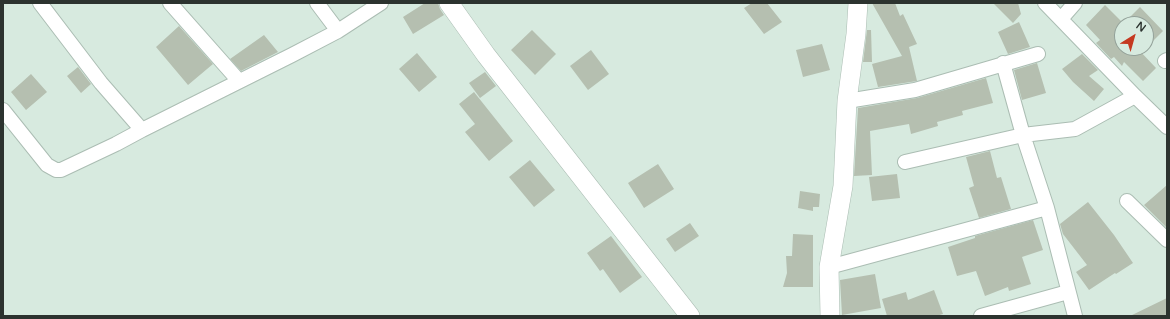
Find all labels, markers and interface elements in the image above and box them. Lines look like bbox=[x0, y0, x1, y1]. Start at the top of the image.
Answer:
north arrow bbox=[1114, 16, 1154, 56]
text: N bbox=[1133, 19, 1148, 35]

